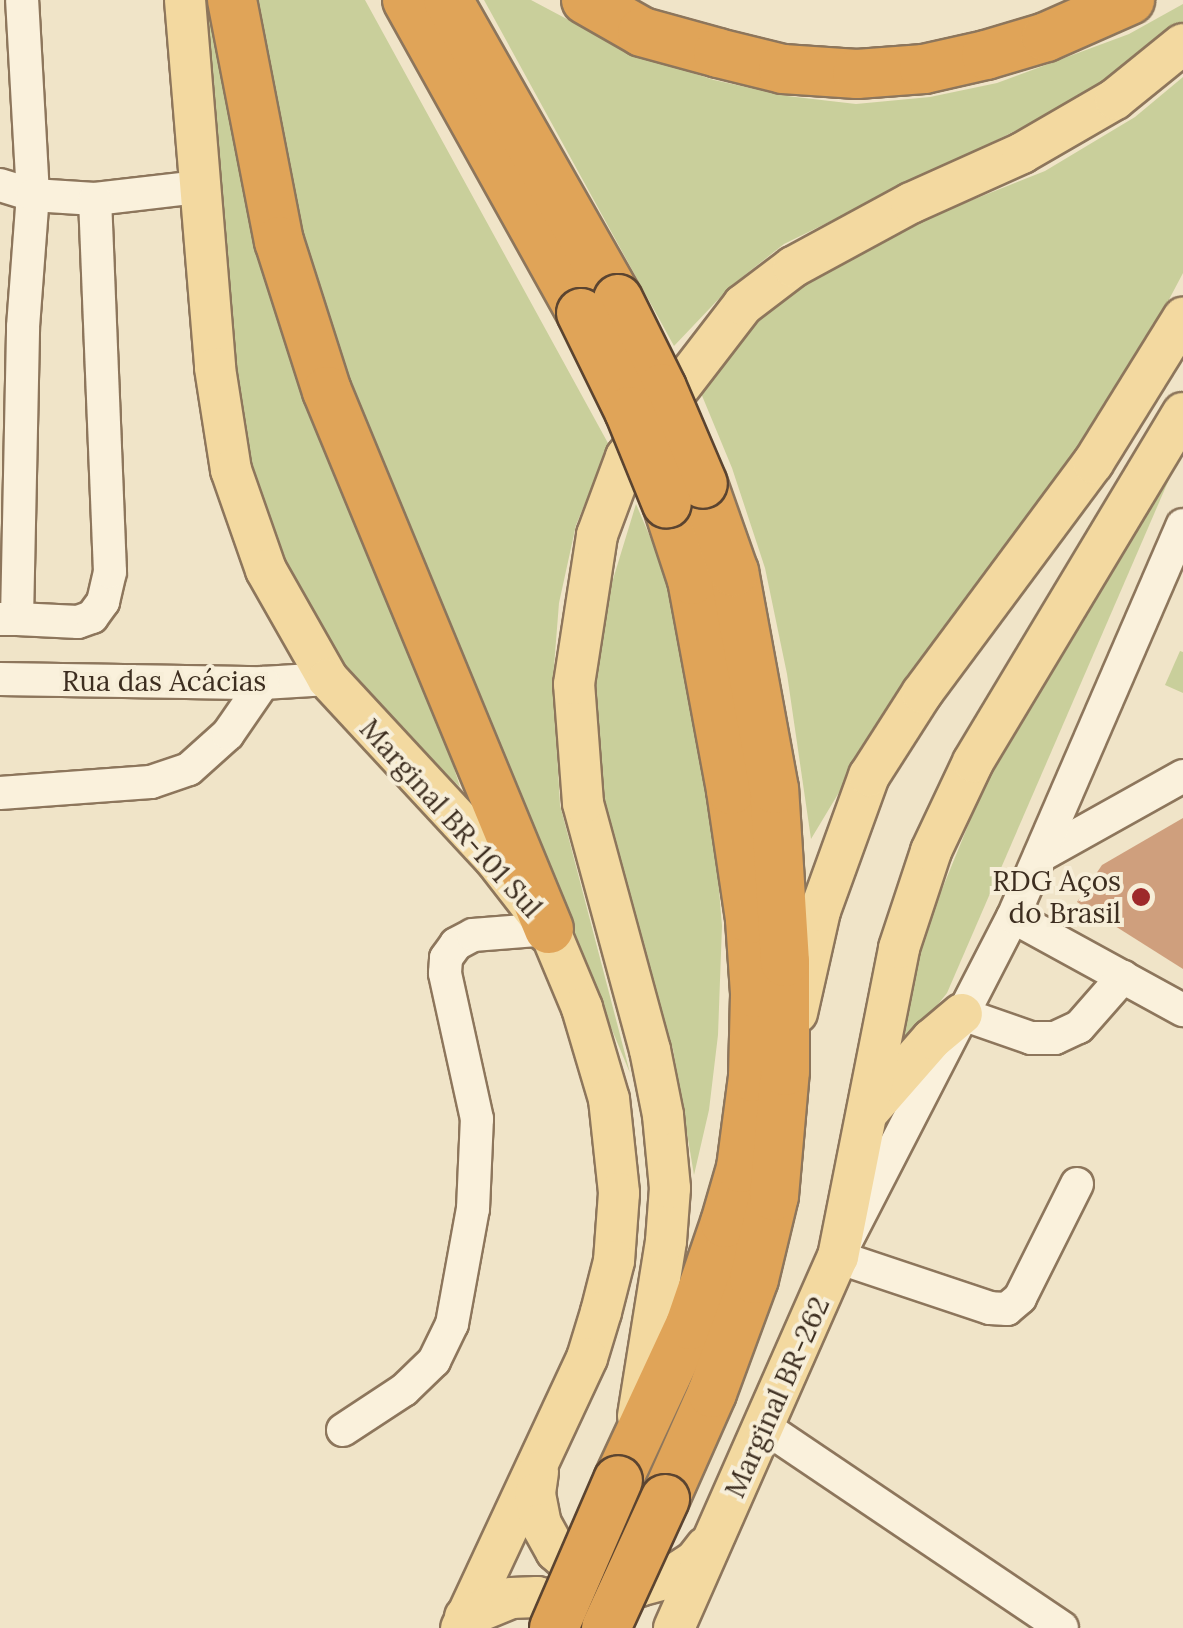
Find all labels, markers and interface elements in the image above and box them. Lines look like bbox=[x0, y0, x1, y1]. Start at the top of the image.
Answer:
street label: Rua das Acácias bbox=[62, 664, 266, 698]
street label: Marginal BR-101 Sul bbox=[353, 712, 549, 924]
place label: RDG Aços do Brasil bbox=[992, 864, 1121, 930]
marker: RDG Aços do Brasil bbox=[1130, 886, 1152, 908]
street label: Marginal BR-262 bbox=[718, 1291, 836, 1503]

